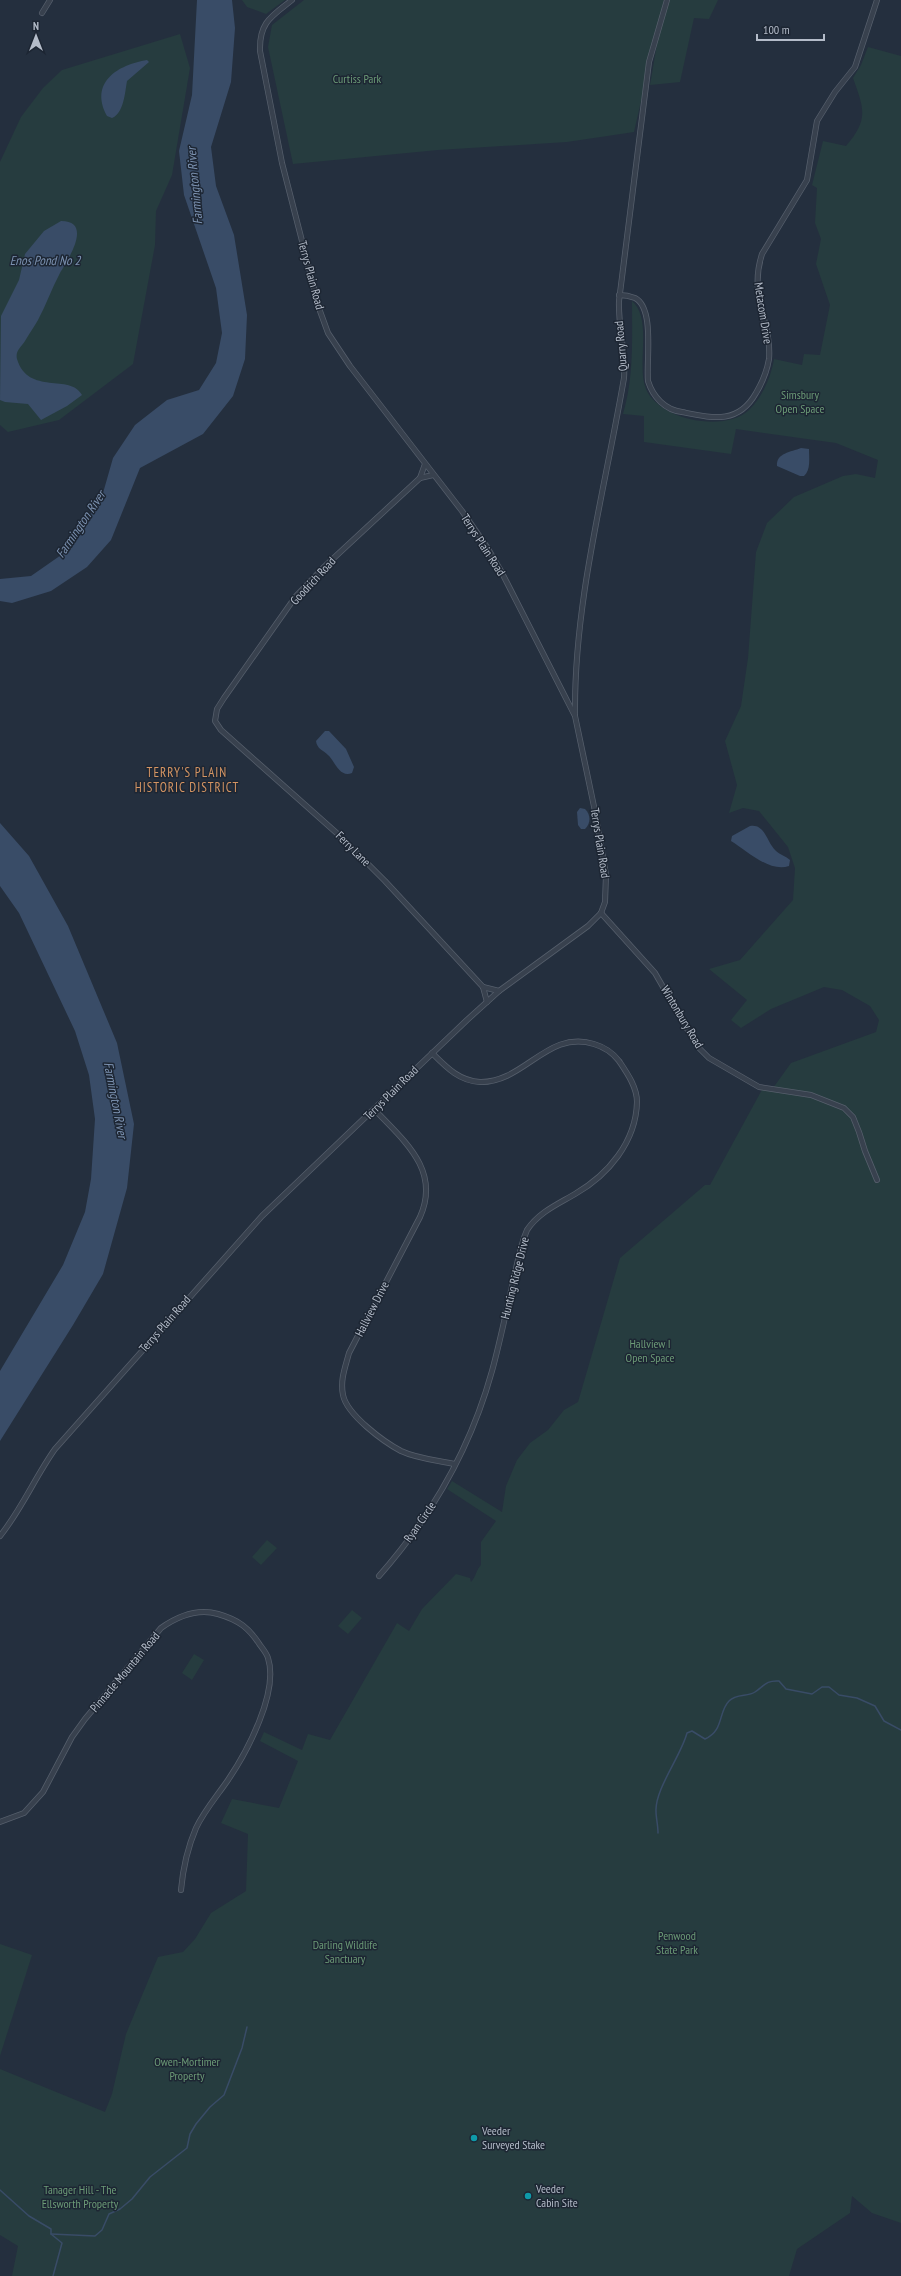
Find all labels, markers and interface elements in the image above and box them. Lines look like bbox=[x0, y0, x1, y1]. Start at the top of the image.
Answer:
north arrow bbox=[16, 16, 56, 56]
scale bar bbox=[757, 16, 824, 42]
text: N bbox=[33, 19, 39, 33]
text: 100 m bbox=[763, 22, 790, 37]
park label: Curtiss Park bbox=[333, 71, 382, 86]
water label: Farmington River bbox=[182, 144, 206, 225]
street label: Terrys Plain Road bbox=[295, 239, 328, 311]
water label: Enos Pond No 2 bbox=[10, 252, 81, 269]
street label: Metacom Drive bbox=[751, 281, 776, 345]
street label: Quarry Road bbox=[611, 320, 630, 372]
park label: Simsbury Open Space bbox=[776, 387, 824, 416]
water label: Farmington River bbox=[52, 485, 110, 561]
street label: Terrys Plain Road bbox=[458, 511, 509, 578]
street label: Goodrich Road bbox=[287, 554, 339, 608]
district label: TERRY'S PLAIN HISTORIC DISTRICT bbox=[135, 764, 239, 796]
street label: Terrys Plain Road bbox=[588, 807, 613, 879]
street label: Ferry Lane bbox=[333, 828, 374, 869]
street label: Wintonbury Road bbox=[658, 983, 707, 1051]
water label: Farmington River bbox=[100, 1061, 132, 1142]
street label: Terrys Plain Road bbox=[360, 1062, 421, 1123]
street label: Hunting Ridge Drive bbox=[497, 1235, 532, 1320]
street label: Hallview Drive bbox=[351, 1279, 392, 1339]
street label: Terrys Plain Road bbox=[136, 1292, 193, 1355]
park label: Hallview I Open Space bbox=[626, 1336, 674, 1365]
street label: Ryan Circle bbox=[400, 1499, 439, 1545]
street label: Pinnacle Mountain Road bbox=[87, 1628, 163, 1715]
park label: Penwood State Park bbox=[656, 1928, 698, 1957]
park label: Darling Wildlife Sanctuary bbox=[313, 1937, 377, 1966]
park label: Owen-Mortimer Property bbox=[154, 2054, 221, 2083]
place label: Veeder Surveyed Stake bbox=[481, 2123, 545, 2152]
marker: Veeder Surveyed Stake bbox=[469, 2133, 479, 2143]
place label: Veeder Cabin Site bbox=[535, 2181, 578, 2210]
park label: Tanager Hill - The Ellsworth Property bbox=[42, 2182, 119, 2211]
marker: Veeder Cabin Site bbox=[523, 2191, 533, 2201]

